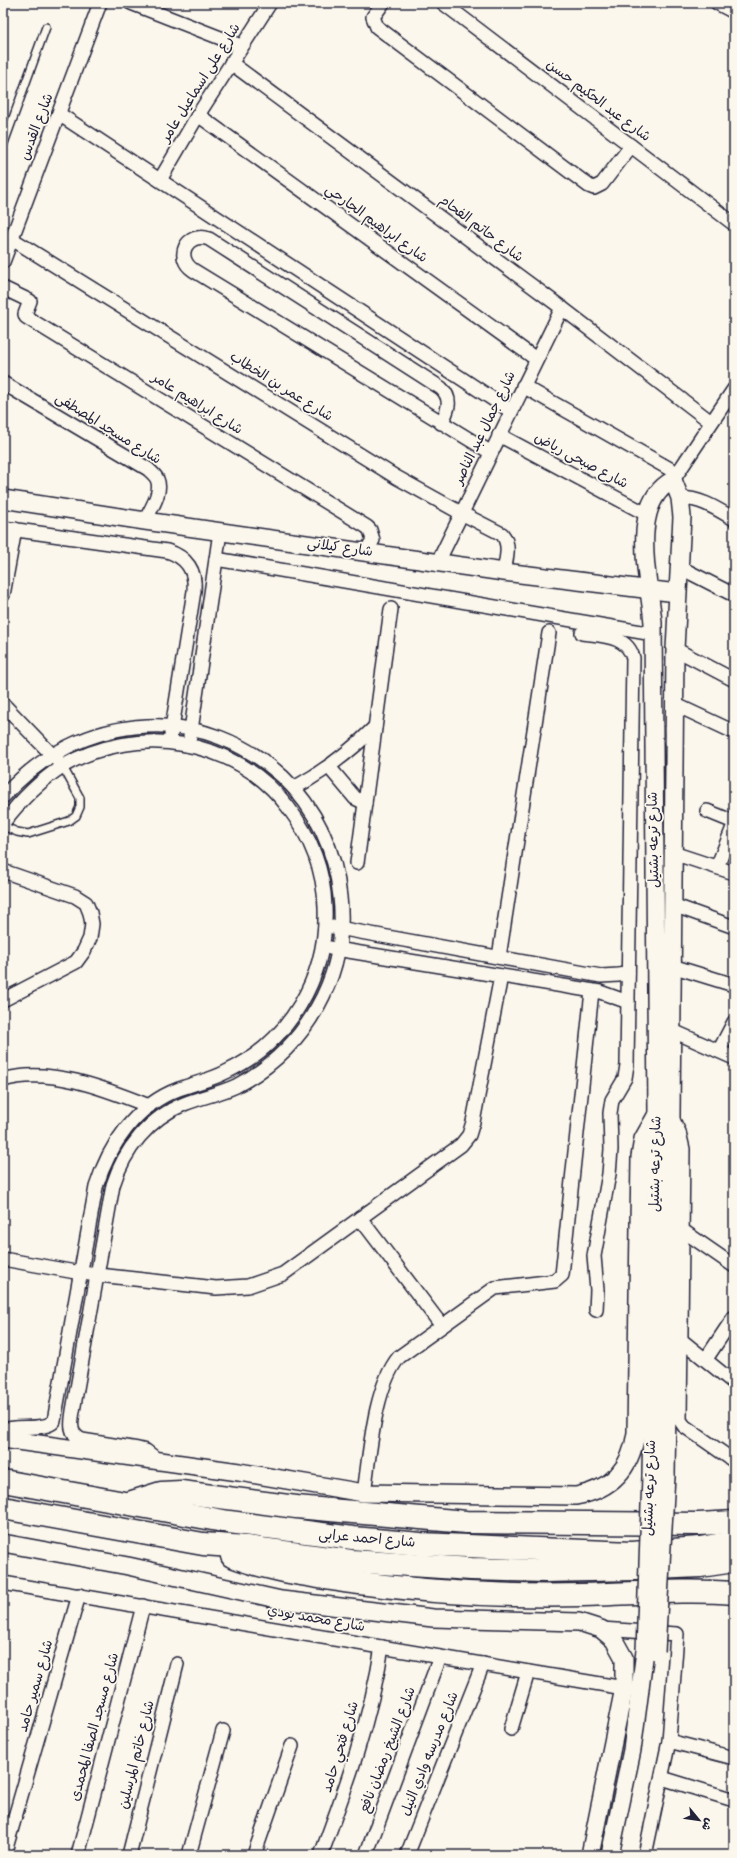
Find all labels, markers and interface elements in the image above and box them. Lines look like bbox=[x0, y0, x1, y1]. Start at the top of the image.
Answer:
street label: شارع على اسماعيل عامر bbox=[155, 19, 246, 148]
street label: شارع عبد الحكيم حسن bbox=[541, 55, 655, 147]
street label: شارع القدس bbox=[15, 90, 59, 164]
street label: شارع ابراهيم الجارحي bbox=[320, 180, 432, 269]
street label: شارع حاتم الفحام bbox=[434, 190, 528, 268]
street label: شارع عمر بن الخطاب bbox=[225, 347, 337, 427]
street label: شارع ابراهيم عامر bbox=[146, 367, 247, 440]
street label: شارع جمال عبد الناصر bbox=[448, 368, 522, 489]
street label: شارع مسجد المصطفى bbox=[51, 388, 165, 470]
street label: شارع صبحى رياض bbox=[530, 427, 632, 495]
street label: شارع كيلانى bbox=[306, 533, 374, 563]
street label: شارع ترعه بشتيل bbox=[643, 792, 665, 888]
street label: شارع ترعه بشتيل bbox=[645, 1116, 667, 1212]
street label: شارع ترعه بشتيل bbox=[638, 1439, 662, 1537]
street label: شارع احمد عرابى bbox=[318, 1524, 416, 1554]
street label: شارع محمد بودي bbox=[265, 1600, 367, 1638]
street label: شارع سمير حامد bbox=[13, 1637, 59, 1735]
street label: شارع مسجد الصفا المحمدى bbox=[65, 1650, 125, 1804]
street label: شارع الشيخ رمضان نافع bbox=[354, 1684, 422, 1816]
street label: شارع مدرسه وادي النيل bbox=[395, 1689, 465, 1819]
street label: شارع خاتم المرسلين bbox=[113, 1698, 161, 1812]
street label: شارع فتحي حامد bbox=[317, 1699, 366, 1796]
north arrow bbox=[679, 1800, 719, 1840]
text: ش bbox=[697, 1815, 717, 1834]

